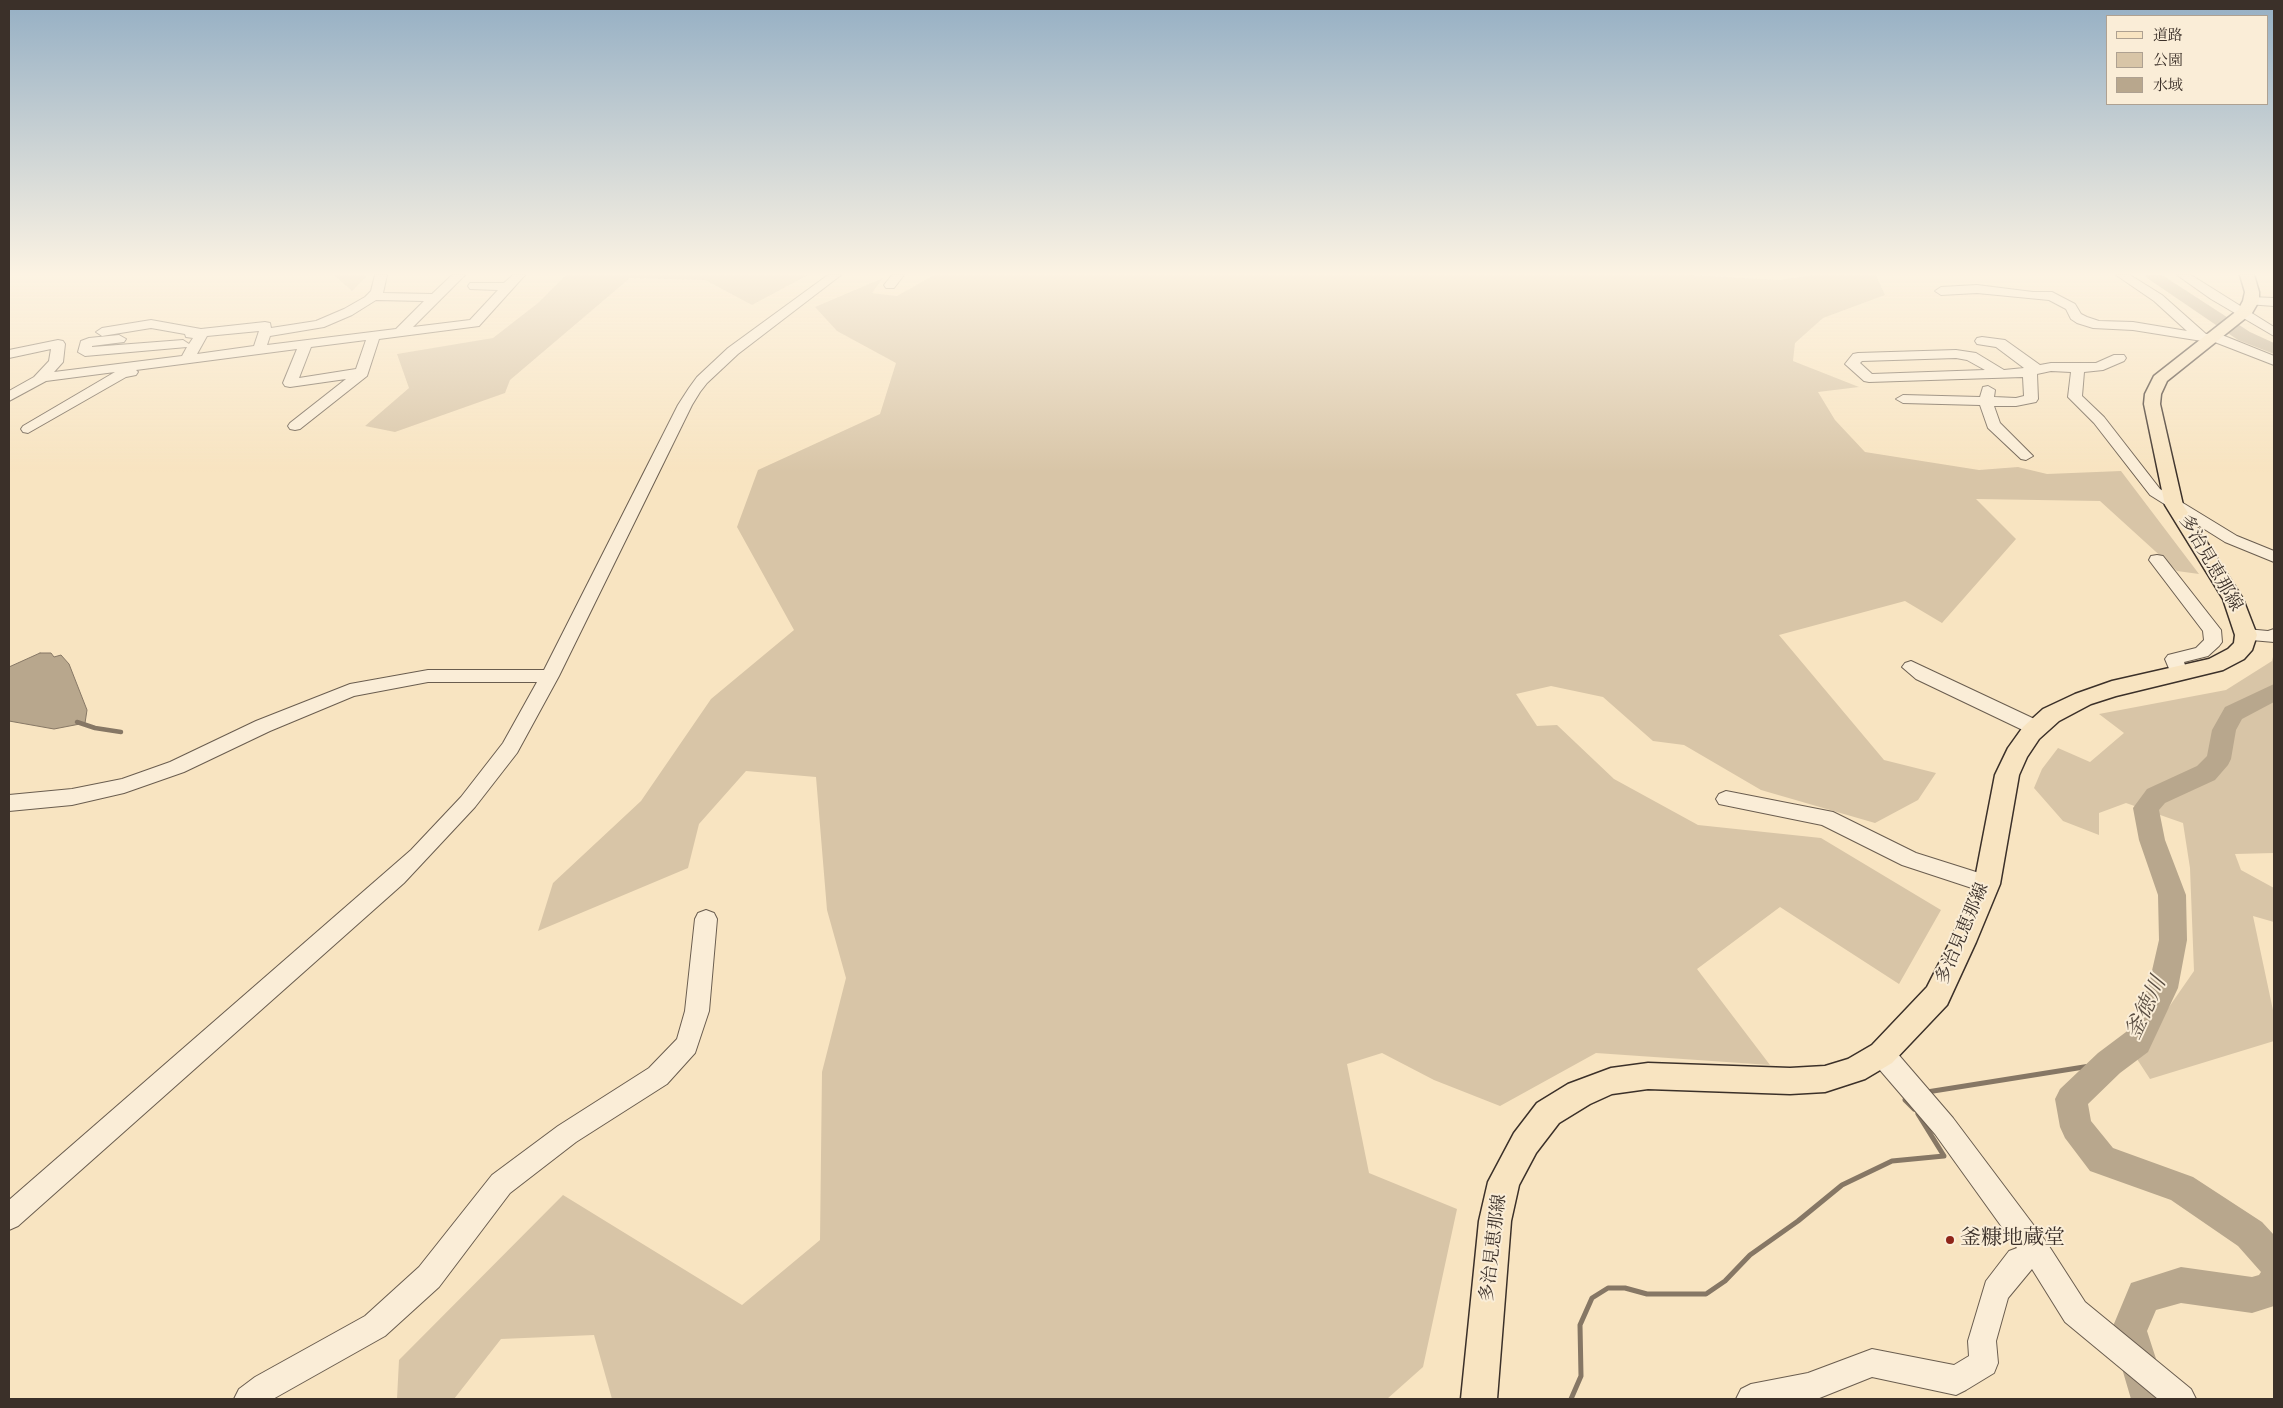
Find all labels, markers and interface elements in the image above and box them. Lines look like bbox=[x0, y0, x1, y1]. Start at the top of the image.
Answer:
legend bbox=[2106, 15, 2268, 105]
text: 道路 bbox=[2153, 26, 2183, 47]
text: 公園 bbox=[2153, 51, 2183, 72]
text: 水域 bbox=[2153, 76, 2183, 97]
street label: 多治見恵那線 bbox=[2173, 512, 2245, 616]
street label: 多治見恵那線 bbox=[1933, 880, 1995, 988]
water label: 釜徳川 bbox=[2122, 974, 2174, 1044]
street label: 多治見恵那線 bbox=[1478, 1193, 1512, 1303]
place label: 釜糠地蔵堂 bbox=[1960, 1227, 2065, 1253]
marker: 釜糠地蔵堂 bbox=[1944, 1234, 1956, 1246]

